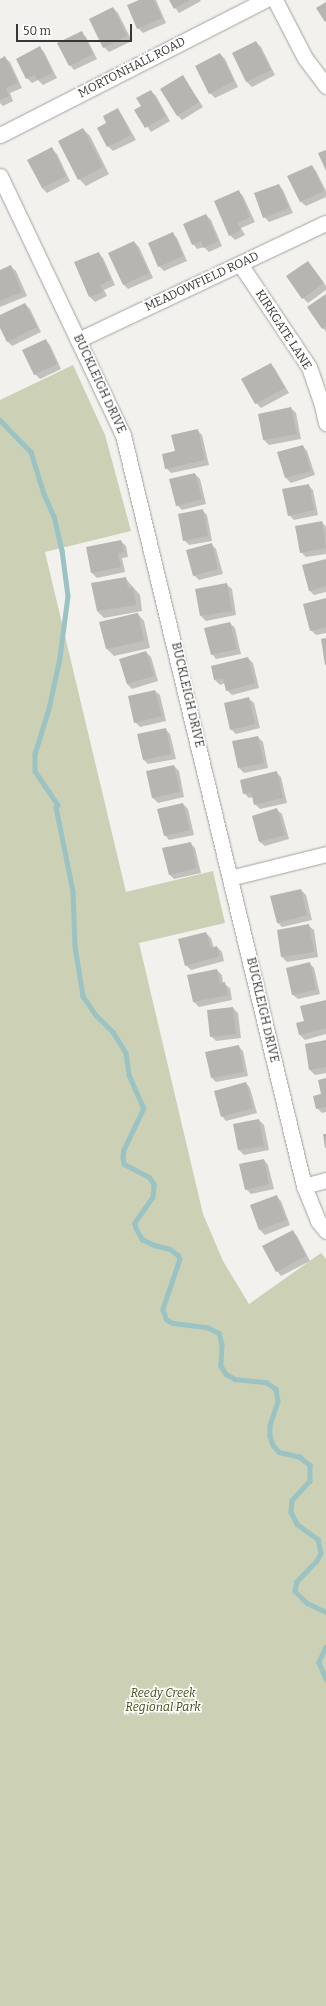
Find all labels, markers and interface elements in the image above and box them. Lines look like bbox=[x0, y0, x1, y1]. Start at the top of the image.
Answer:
scale bar bbox=[18, 16, 134, 42]
text: 50 m bbox=[23, 24, 51, 38]
street label: MORTONHALL ROAD bbox=[76, 35, 188, 101]
street label: MEADOWFIELD ROAD bbox=[143, 249, 261, 315]
street label: KIRKGATE LANE bbox=[252, 287, 314, 373]
street label: BUCKLEIGH DRIVE bbox=[70, 332, 128, 436]
street label: BUCKLEIGH DRIVE bbox=[168, 641, 206, 749]
street label: BUCKLEIGH DRIVE bbox=[243, 956, 281, 1064]
park label: Reedy Creek Regional Park bbox=[125, 1687, 201, 1715]

